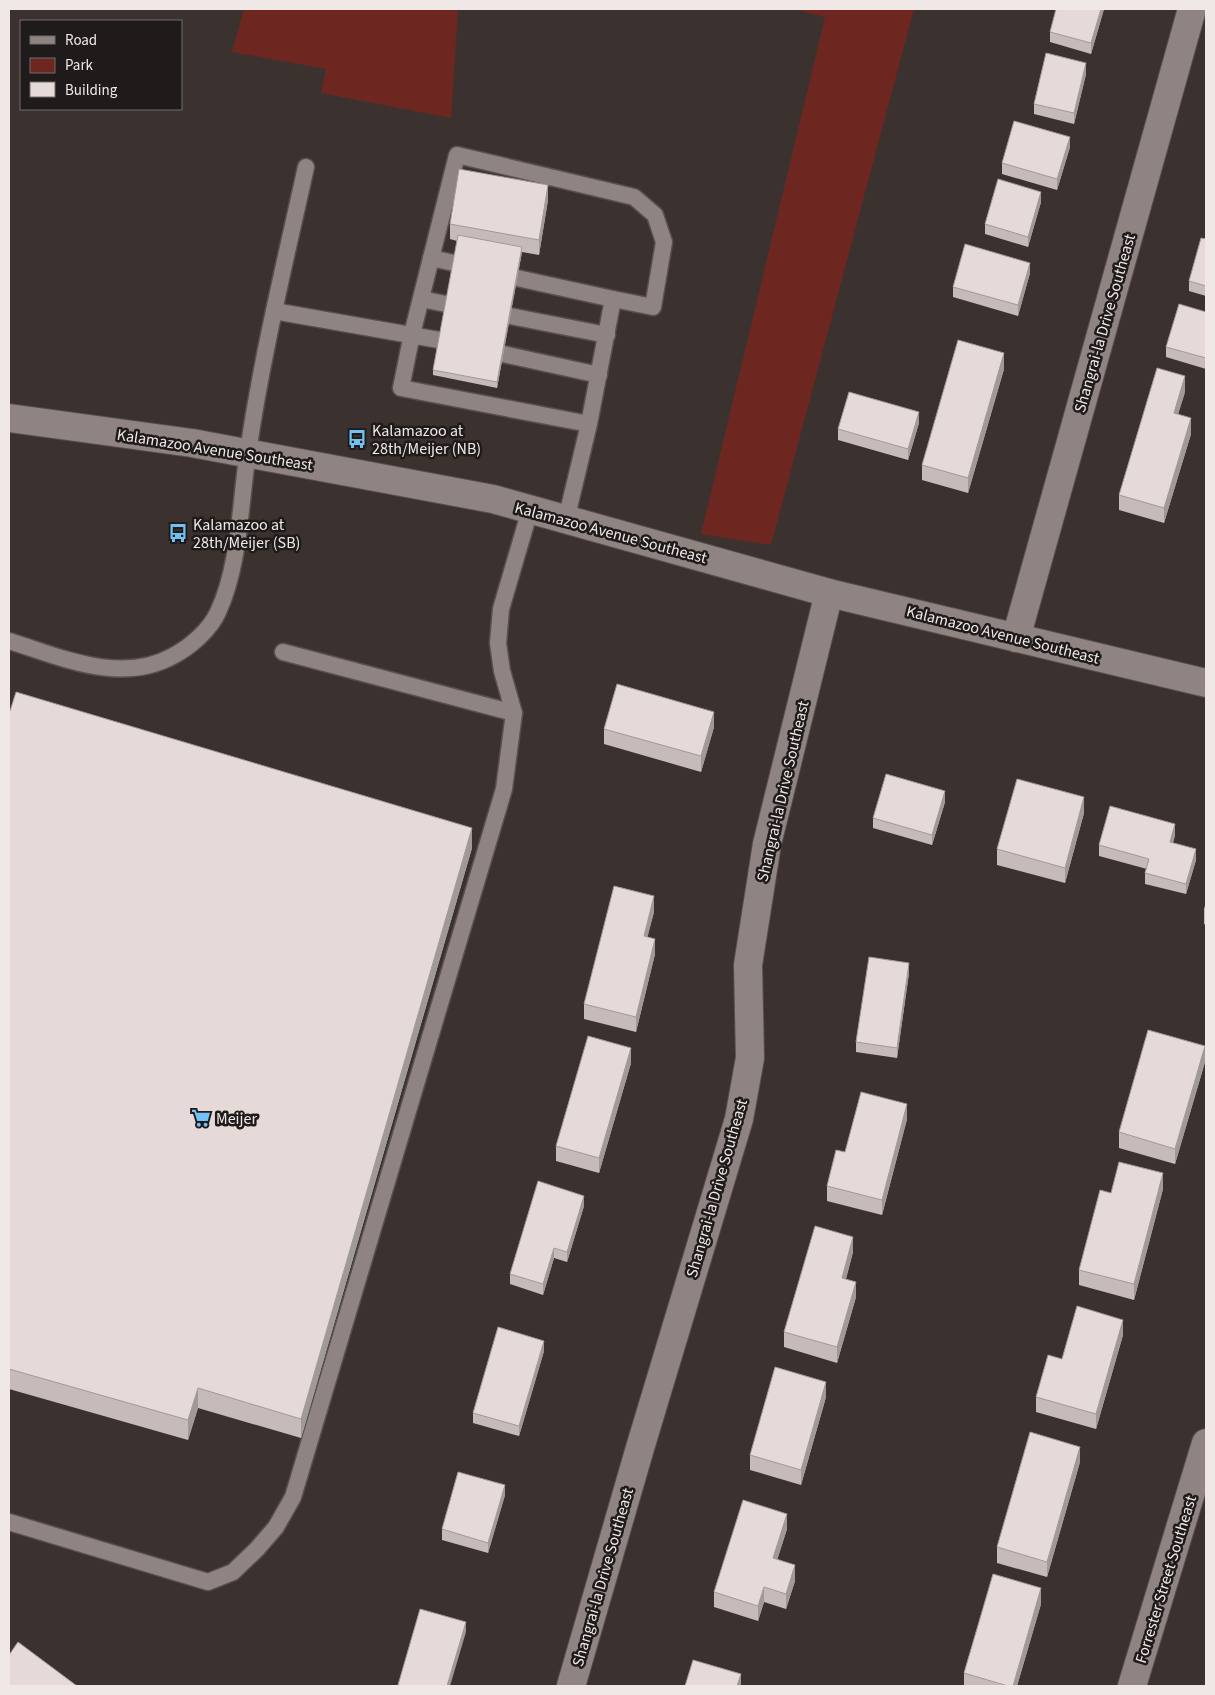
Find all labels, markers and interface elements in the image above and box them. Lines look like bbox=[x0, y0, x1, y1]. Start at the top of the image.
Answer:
legend bbox=[20, 20, 182, 110]
text: Road bbox=[65, 30, 97, 51]
text: Park bbox=[65, 55, 94, 76]
text: Building bbox=[65, 80, 118, 101]
street label: Shangrai-la Drive Southeast bbox=[1069, 231, 1141, 415]
place label: Kalamazoo at 28th/Meijer (NB) bbox=[372, 420, 481, 460]
street label: Kalamazoo Avenue Southeast bbox=[115, 424, 315, 476]
bus stop icon: Kalamazoo at 28th/Meijer (NB) bbox=[346, 428, 368, 450]
street label: Kalamazoo Avenue Southeast bbox=[512, 497, 710, 569]
place label: Kalamazoo at 28th/Meijer (SB) bbox=[193, 514, 300, 554]
bus stop icon: Kalamazoo at 28th/Meijer (SB) bbox=[167, 522, 189, 544]
street label: Kalamazoo Avenue Southeast bbox=[904, 600, 1102, 670]
street label: Shangrai-la Drive Southeast bbox=[751, 698, 815, 884]
street label: Shangrai-la Drive Southeast bbox=[681, 1096, 753, 1280]
supermarket icon: Meijer bbox=[190, 1107, 212, 1129]
place label: Meijer bbox=[216, 1108, 257, 1130]
street label: Shangrai-la Drive Southeast bbox=[567, 1485, 639, 1669]
street label: Forrester Street Southeast bbox=[1130, 1492, 1202, 1666]

